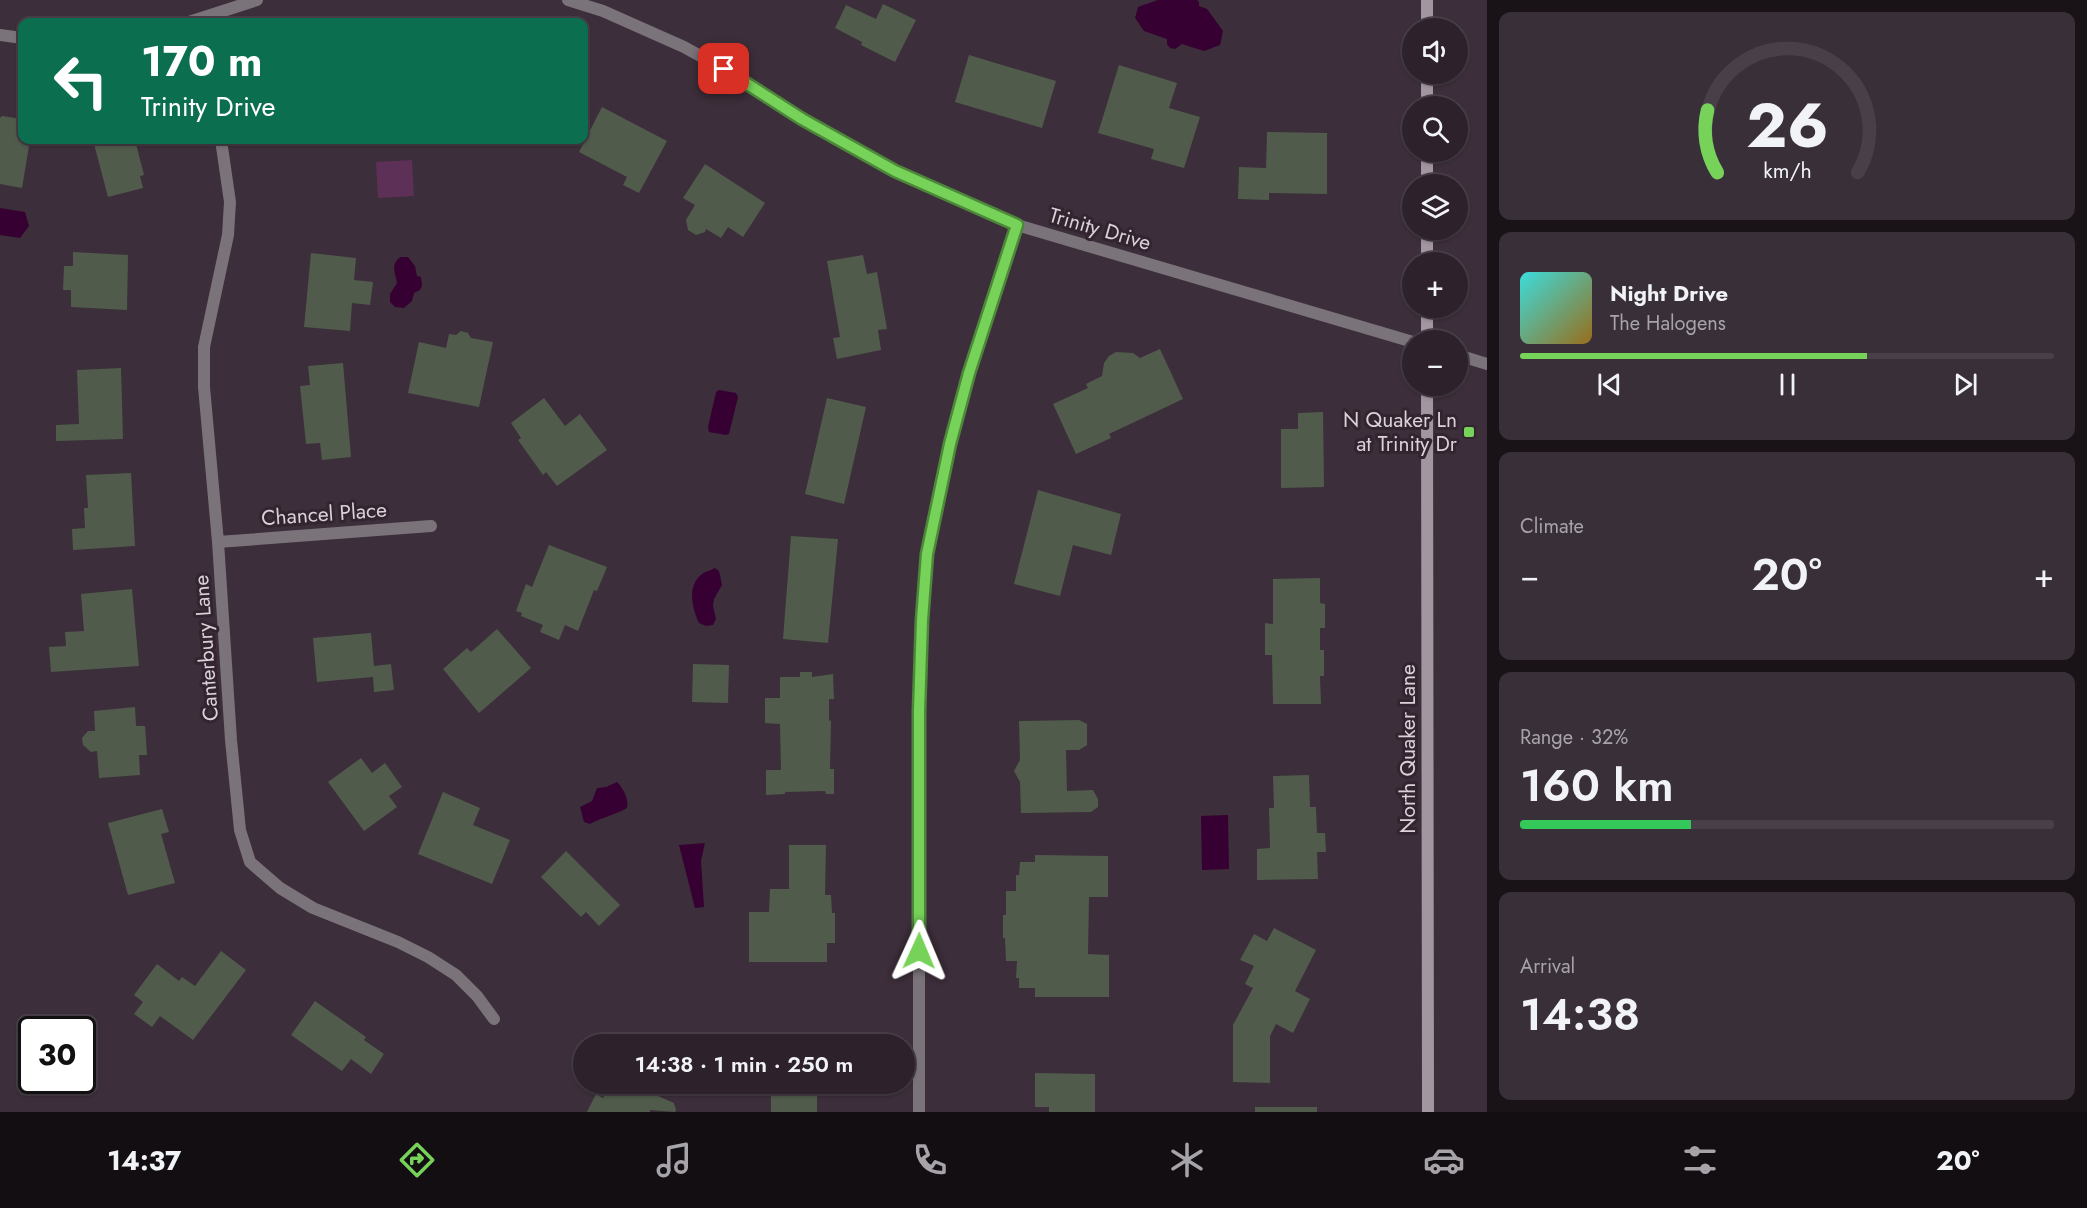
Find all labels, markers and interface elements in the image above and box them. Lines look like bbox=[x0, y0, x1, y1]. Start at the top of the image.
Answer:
map controls bbox=[1402, 18, 1468, 396]
button: sound bbox=[1402, 18, 1468, 84]
text: 170 m bbox=[141, 31, 263, 92]
icon: left bbox=[42, 42, 120, 120]
pin bbox=[698, 43, 749, 94]
icon: arrive bbox=[707, 52, 740, 85]
text: 26 bbox=[1746, 80, 1828, 170]
text: Trinity Drive bbox=[141, 87, 275, 126]
button: search bbox=[1402, 96, 1468, 162]
text: km/h bbox=[1763, 155, 1811, 186]
button: layers bbox=[1402, 174, 1468, 240]
street label: Trinity Drive bbox=[1046, 200, 1155, 258]
button: + bbox=[1402, 252, 1468, 318]
text: Night Drive bbox=[1610, 277, 1728, 309]
text: The Halogens bbox=[1610, 309, 1726, 338]
button: − bbox=[1402, 330, 1468, 396]
icon: previous bbox=[1593, 368, 1626, 401]
icon: pause bbox=[1771, 368, 1804, 401]
icon: next bbox=[1949, 368, 1982, 401]
place label: N Quaker Ln at Trinity Dr bbox=[1343, 405, 1458, 459]
marker: N Quaker Ln at Trinity Dr bbox=[1462, 425, 1476, 439]
street label: Chancel Place bbox=[260, 495, 388, 533]
text: Climate bbox=[1520, 512, 1584, 541]
text: 20° bbox=[1751, 542, 1822, 607]
text: − bbox=[1520, 552, 1539, 599]
text: + bbox=[2034, 552, 2054, 599]
street label: Canterbury Lane bbox=[186, 574, 226, 722]
street label: North Quaker Lane bbox=[1393, 664, 1423, 834]
text: Range · 32% bbox=[1520, 723, 1628, 752]
text: 160 km bbox=[1520, 753, 1674, 818]
position arrow bbox=[887, 919, 951, 983]
text: Arrival bbox=[1520, 952, 1575, 981]
text: 14:38 bbox=[1520, 982, 1640, 1047]
speed limit sign: 30 bbox=[18, 1016, 96, 1094]
text: 14:38 · 1 min · 250 m bbox=[635, 1048, 853, 1080]
icon: directions bbox=[396, 1139, 438, 1181]
icon: music bbox=[653, 1139, 695, 1181]
icon: phone bbox=[909, 1139, 951, 1181]
icon: climate bbox=[1166, 1139, 1208, 1181]
icon: car bbox=[1423, 1139, 1465, 1181]
icon: filters bbox=[1679, 1139, 1721, 1181]
text: 14:37 bbox=[107, 1141, 181, 1180]
text: 20° bbox=[1936, 1141, 1980, 1180]

